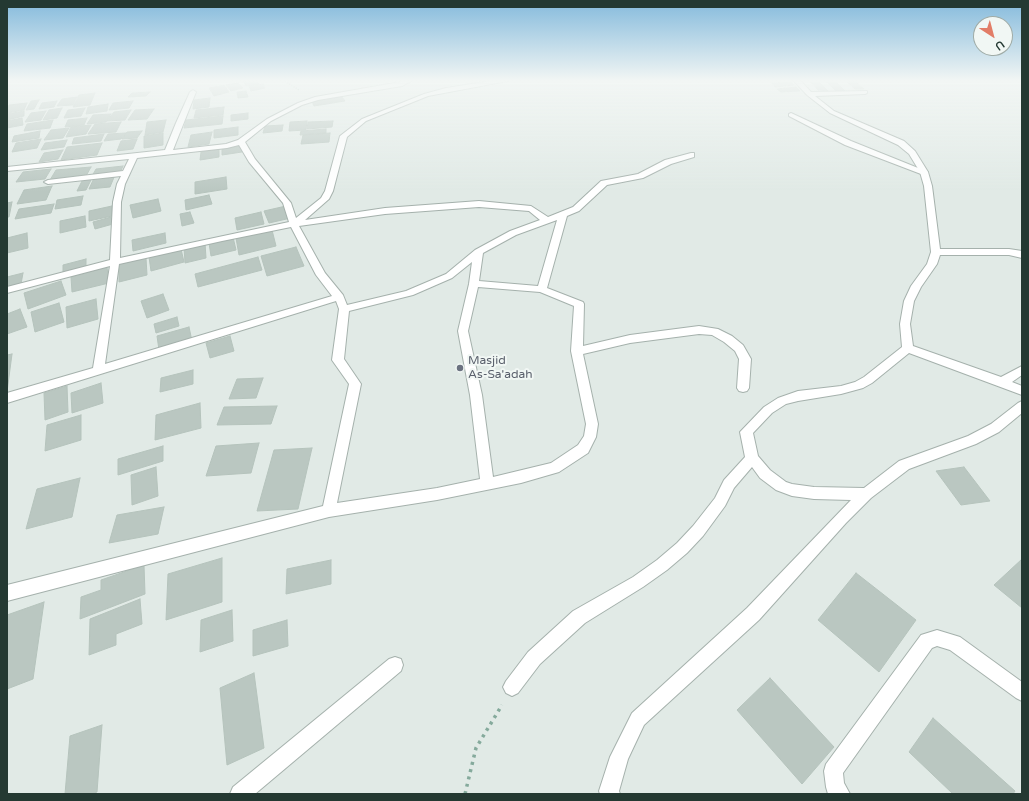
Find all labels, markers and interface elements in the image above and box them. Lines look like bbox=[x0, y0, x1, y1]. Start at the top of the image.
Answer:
north arrow bbox=[973, 16, 1013, 56]
text: U bbox=[993, 38, 1007, 53]
place label: Masjid As-Sa'adah bbox=[468, 354, 533, 382]
marker: Masjid As-Sa'adah bbox=[455, 363, 465, 373]

